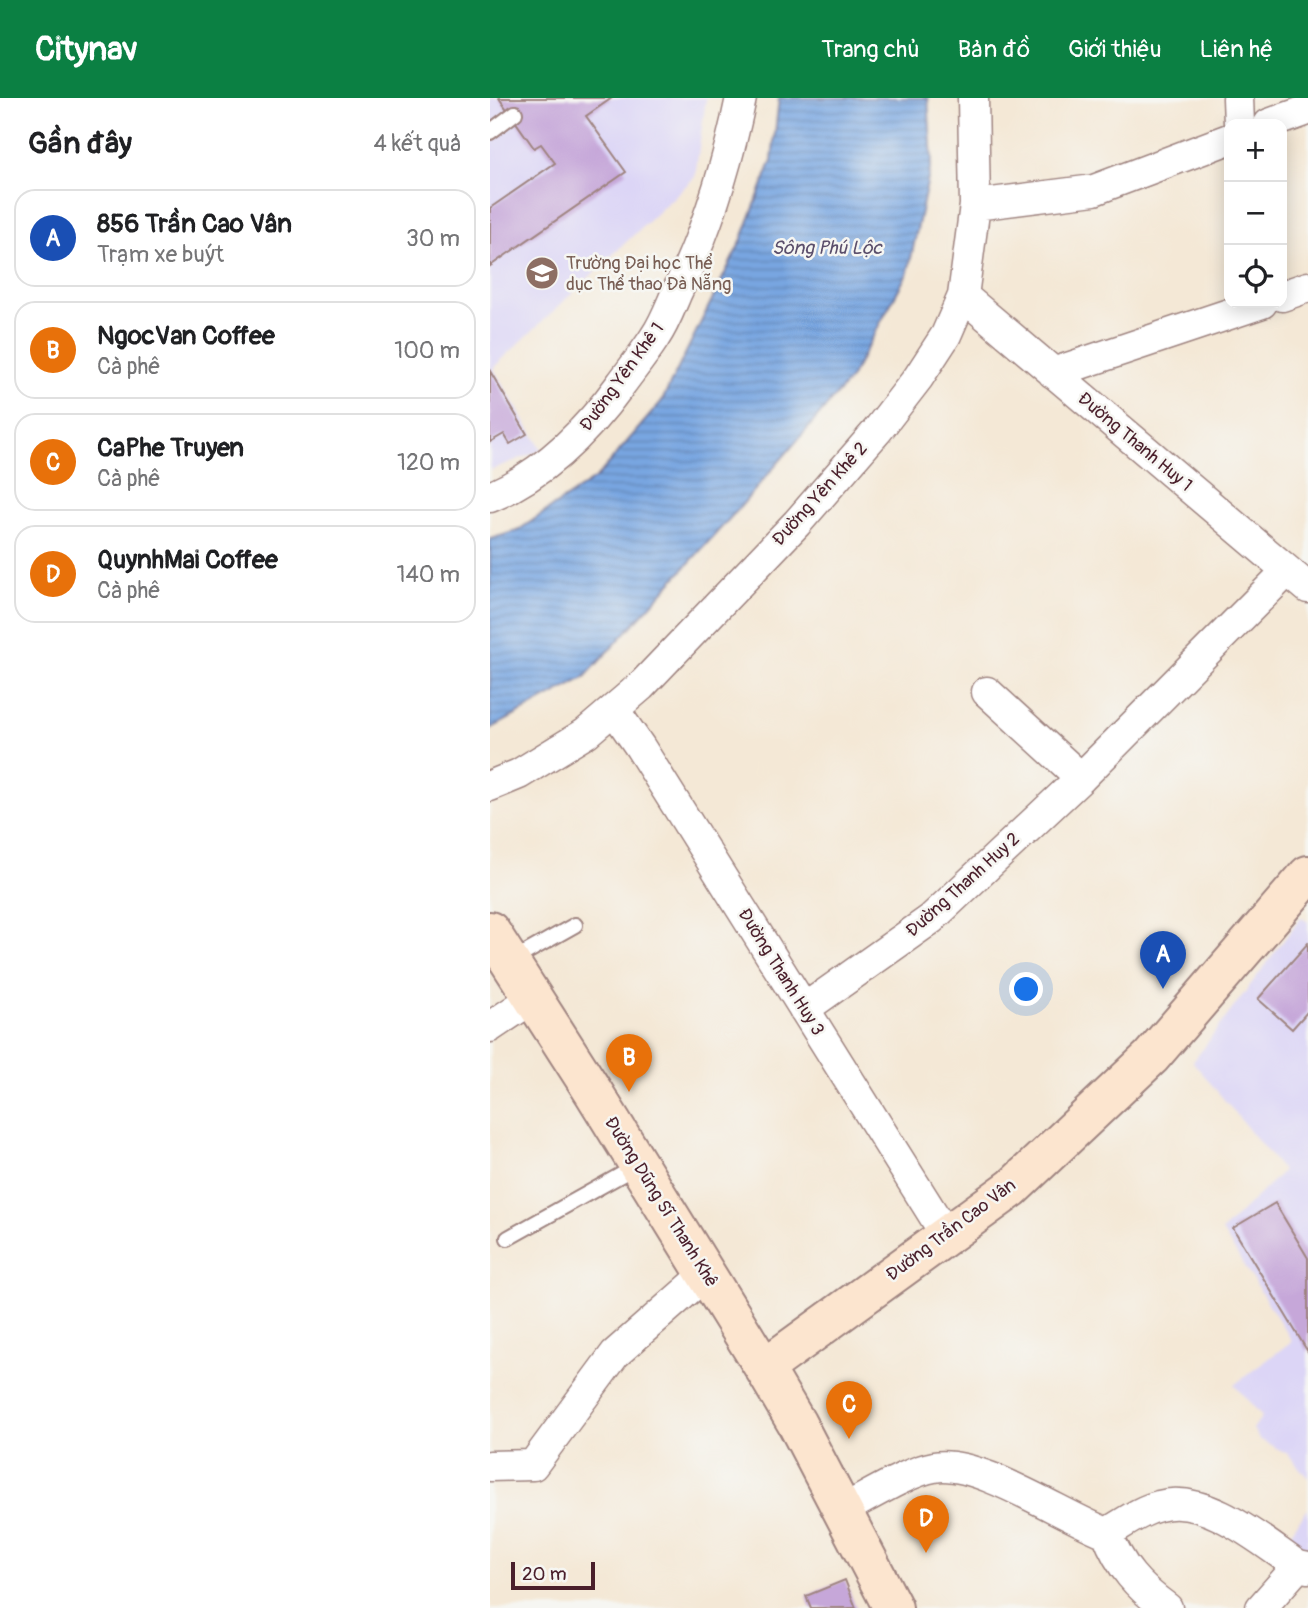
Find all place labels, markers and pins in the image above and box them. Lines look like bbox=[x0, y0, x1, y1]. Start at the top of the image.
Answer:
place label: Trường Đại học Thể dục Thể thao Đà Nẵng bbox=[566, 252, 731, 296]
school or university icon: Trường Đại học Thể dục Thể thao Đà Nẵng bbox=[523, 254, 561, 292]
pin: A bbox=[1140, 931, 1186, 989]
pin: B bbox=[606, 1034, 652, 1092]
pin: C bbox=[826, 1381, 872, 1439]
pin: D bbox=[903, 1495, 949, 1553]

